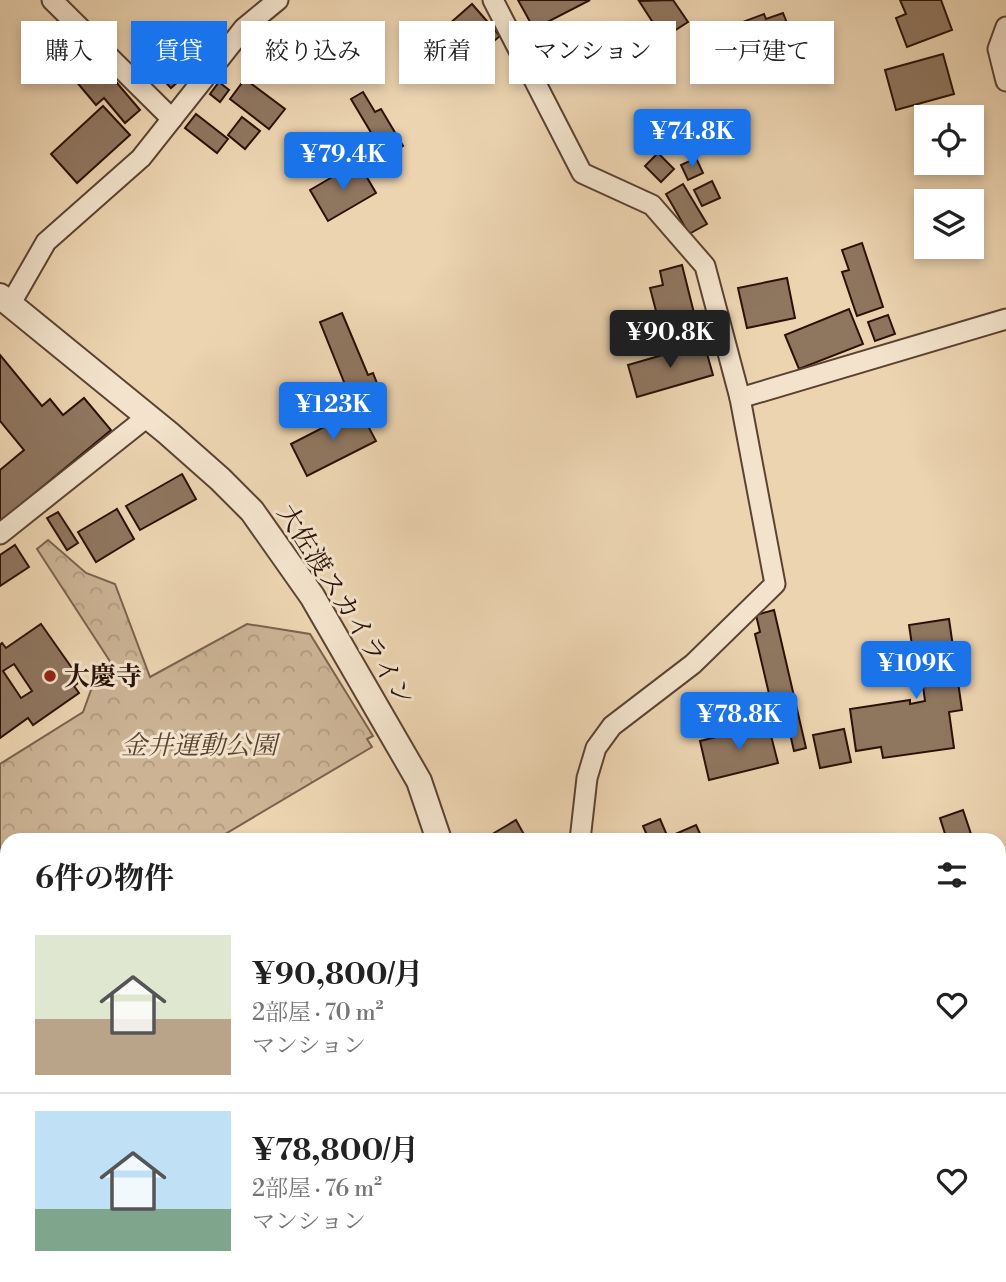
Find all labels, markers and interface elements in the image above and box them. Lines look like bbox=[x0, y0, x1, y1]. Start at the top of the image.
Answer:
chip: 購入 bbox=[21, 21, 117, 84]
chip: 賃貸 bbox=[131, 21, 227, 84]
chip: 絞り込み bbox=[241, 21, 385, 84]
chip: 新着 bbox=[399, 21, 495, 84]
chip: マンション bbox=[509, 21, 676, 84]
chip: 一戸建て bbox=[690, 21, 834, 84]
map controls bbox=[914, 105, 984, 259]
button: locate bbox=[914, 105, 984, 175]
pin: ¥74.8K bbox=[635, 110, 749, 169]
text: ¥74.8K bbox=[650, 118, 734, 146]
pin: ¥79.4K bbox=[286, 132, 400, 192]
text: ¥79.4K bbox=[300, 141, 386, 169]
button: layers bbox=[914, 189, 984, 259]
pin: ¥90.8K bbox=[613, 310, 727, 370]
text: ¥90.8K bbox=[626, 319, 714, 347]
pin: ¥123K bbox=[284, 382, 382, 442]
text: ¥123K bbox=[295, 391, 371, 419]
street label: 大佐渡スカイライン bbox=[270, 498, 420, 713]
pin: ¥109K bbox=[867, 642, 965, 701]
text: ¥109K bbox=[877, 650, 955, 678]
place label: 大慶寺 bbox=[64, 661, 142, 693]
marker: 大慶寺 bbox=[42, 668, 58, 684]
pin: ¥78.8K bbox=[682, 692, 796, 752]
text: ¥78.8K bbox=[696, 701, 782, 729]
park label: 金井運動公園 bbox=[121, 730, 281, 762]
icon: filters bbox=[933, 856, 971, 894]
text: 6件の物件 bbox=[35, 860, 174, 898]
text: ¥90,800/月 bbox=[252, 956, 423, 994]
icon: home bbox=[91, 963, 175, 1047]
icon: heart bbox=[933, 986, 971, 1024]
text: 2部屋 · 70 m² bbox=[252, 999, 384, 1027]
text: マンション bbox=[252, 1032, 366, 1060]
text: ¥78,800/月 bbox=[252, 1132, 419, 1170]
icon: home bbox=[91, 1139, 175, 1223]
icon: heart bbox=[933, 1162, 971, 1200]
text: 2部屋 · 76 m² bbox=[252, 1175, 382, 1203]
text: マンション bbox=[252, 1208, 366, 1236]

